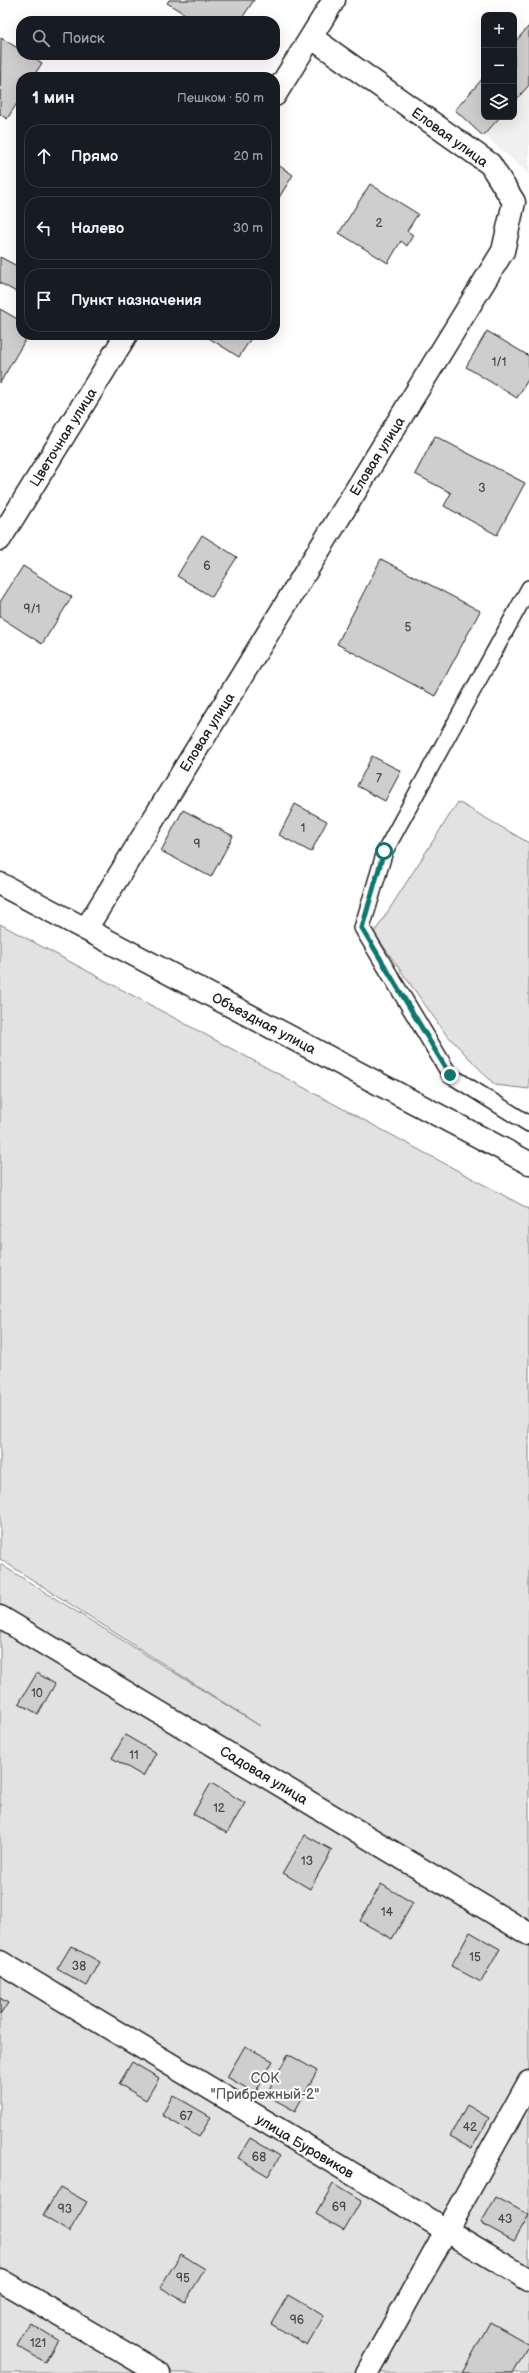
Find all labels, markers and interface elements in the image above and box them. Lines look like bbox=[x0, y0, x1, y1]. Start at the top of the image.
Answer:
map controls bbox=[481, 12, 517, 120]
button: + bbox=[481, 12, 517, 48]
search box bbox=[16, 16, 280, 60]
icon: search bbox=[30, 27, 52, 49]
text: Поиск bbox=[62, 29, 105, 48]
button: − bbox=[481, 48, 517, 84]
button: layers bbox=[481, 84, 517, 120]
text: 1 мин bbox=[32, 88, 74, 108]
text: Пешком · 50 m bbox=[177, 90, 264, 106]
street label: Еловая улица bbox=[408, 104, 492, 171]
icon: ahead bbox=[33, 145, 55, 167]
text: Прямо bbox=[71, 147, 118, 166]
text: 20 m bbox=[233, 148, 263, 164]
house number: 2 bbox=[375, 216, 383, 231]
icon: left bbox=[33, 217, 55, 239]
text: Налево bbox=[71, 219, 124, 238]
text: 30 m bbox=[233, 220, 263, 236]
icon: arrive bbox=[33, 289, 55, 311]
text: Пункт назначения bbox=[71, 291, 202, 310]
house number: 1/1 bbox=[492, 355, 506, 370]
street label: Цветочная улица bbox=[26, 384, 101, 490]
street label: Еловая улица bbox=[346, 413, 409, 499]
house number: 3 bbox=[478, 481, 486, 496]
house number: 6 bbox=[203, 559, 211, 574]
house number: 9/1 bbox=[23, 602, 41, 617]
house number: 5 bbox=[405, 620, 412, 635]
street label: Еловая улица bbox=[176, 689, 239, 775]
house number: 7 bbox=[376, 771, 382, 786]
house number: 1 bbox=[301, 821, 305, 836]
house number: 9 bbox=[194, 837, 201, 852]
route start bbox=[375, 842, 393, 860]
street label: Объездная улица bbox=[209, 989, 319, 1058]
route end bbox=[441, 1066, 459, 1084]
house number: 10 bbox=[31, 1686, 43, 1701]
street label: Садовая улица bbox=[217, 1743, 311, 1809]
house number: 11 bbox=[129, 1748, 139, 1763]
house number: 12 bbox=[213, 1801, 225, 1816]
house number: 13 bbox=[301, 1854, 313, 1869]
house number: 14 bbox=[381, 1905, 394, 1920]
house number: 15 bbox=[469, 1950, 481, 1965]
house number: 38 bbox=[72, 1959, 86, 1974]
park label: СОК "Прибрежный-2" bbox=[210, 2070, 320, 2103]
house number: 67 bbox=[179, 2109, 193, 2124]
street label: улица Буровиков bbox=[253, 2111, 357, 2183]
house number: 42 bbox=[463, 2120, 477, 2135]
house number: 68 bbox=[252, 2150, 266, 2165]
house number: 69 bbox=[332, 2200, 346, 2215]
house number: 93 bbox=[58, 2202, 72, 2217]
house number: 43 bbox=[498, 2212, 512, 2227]
house number: 95 bbox=[176, 2271, 190, 2286]
house number: 96 bbox=[290, 2313, 304, 2328]
house number: 121 bbox=[30, 2336, 46, 2351]

